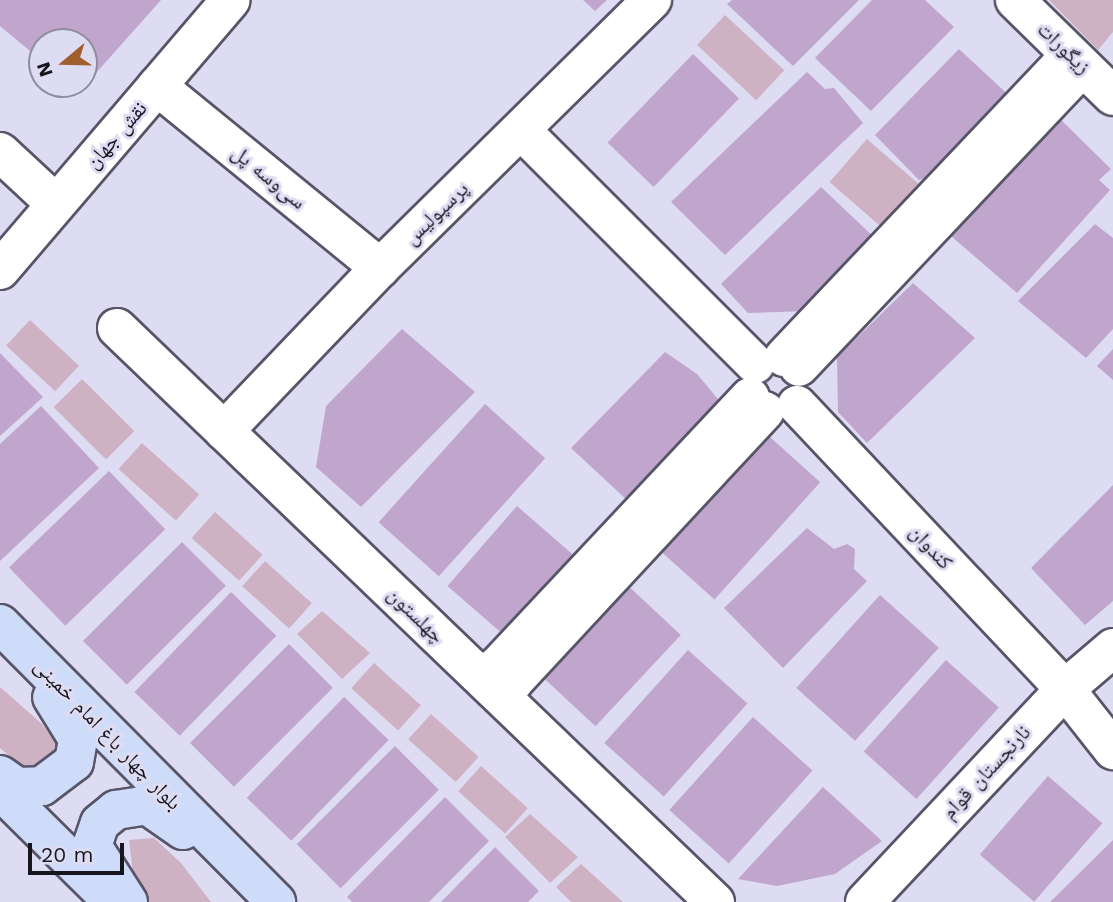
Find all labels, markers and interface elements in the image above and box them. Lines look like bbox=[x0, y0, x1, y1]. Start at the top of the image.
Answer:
street label: زیگورات bbox=[1032, 17, 1096, 79]
north arrow bbox=[28, 28, 98, 98]
text: N bbox=[31, 59, 58, 80]
street label: نقش جهان bbox=[80, 96, 152, 174]
street label: سی‌وسه پل bbox=[227, 139, 311, 215]
street label: پرسپولیس bbox=[398, 176, 474, 250]
street label: کندوان bbox=[904, 519, 958, 575]
street label: چهلستون bbox=[382, 582, 450, 648]
street label: بلوار چهار باغ امام خمینی bbox=[29, 653, 187, 815]
street label: نارنجستان قوام bbox=[936, 720, 1036, 824]
scale bar bbox=[32, 828, 128, 872]
text: 20 m bbox=[41, 842, 93, 867]

